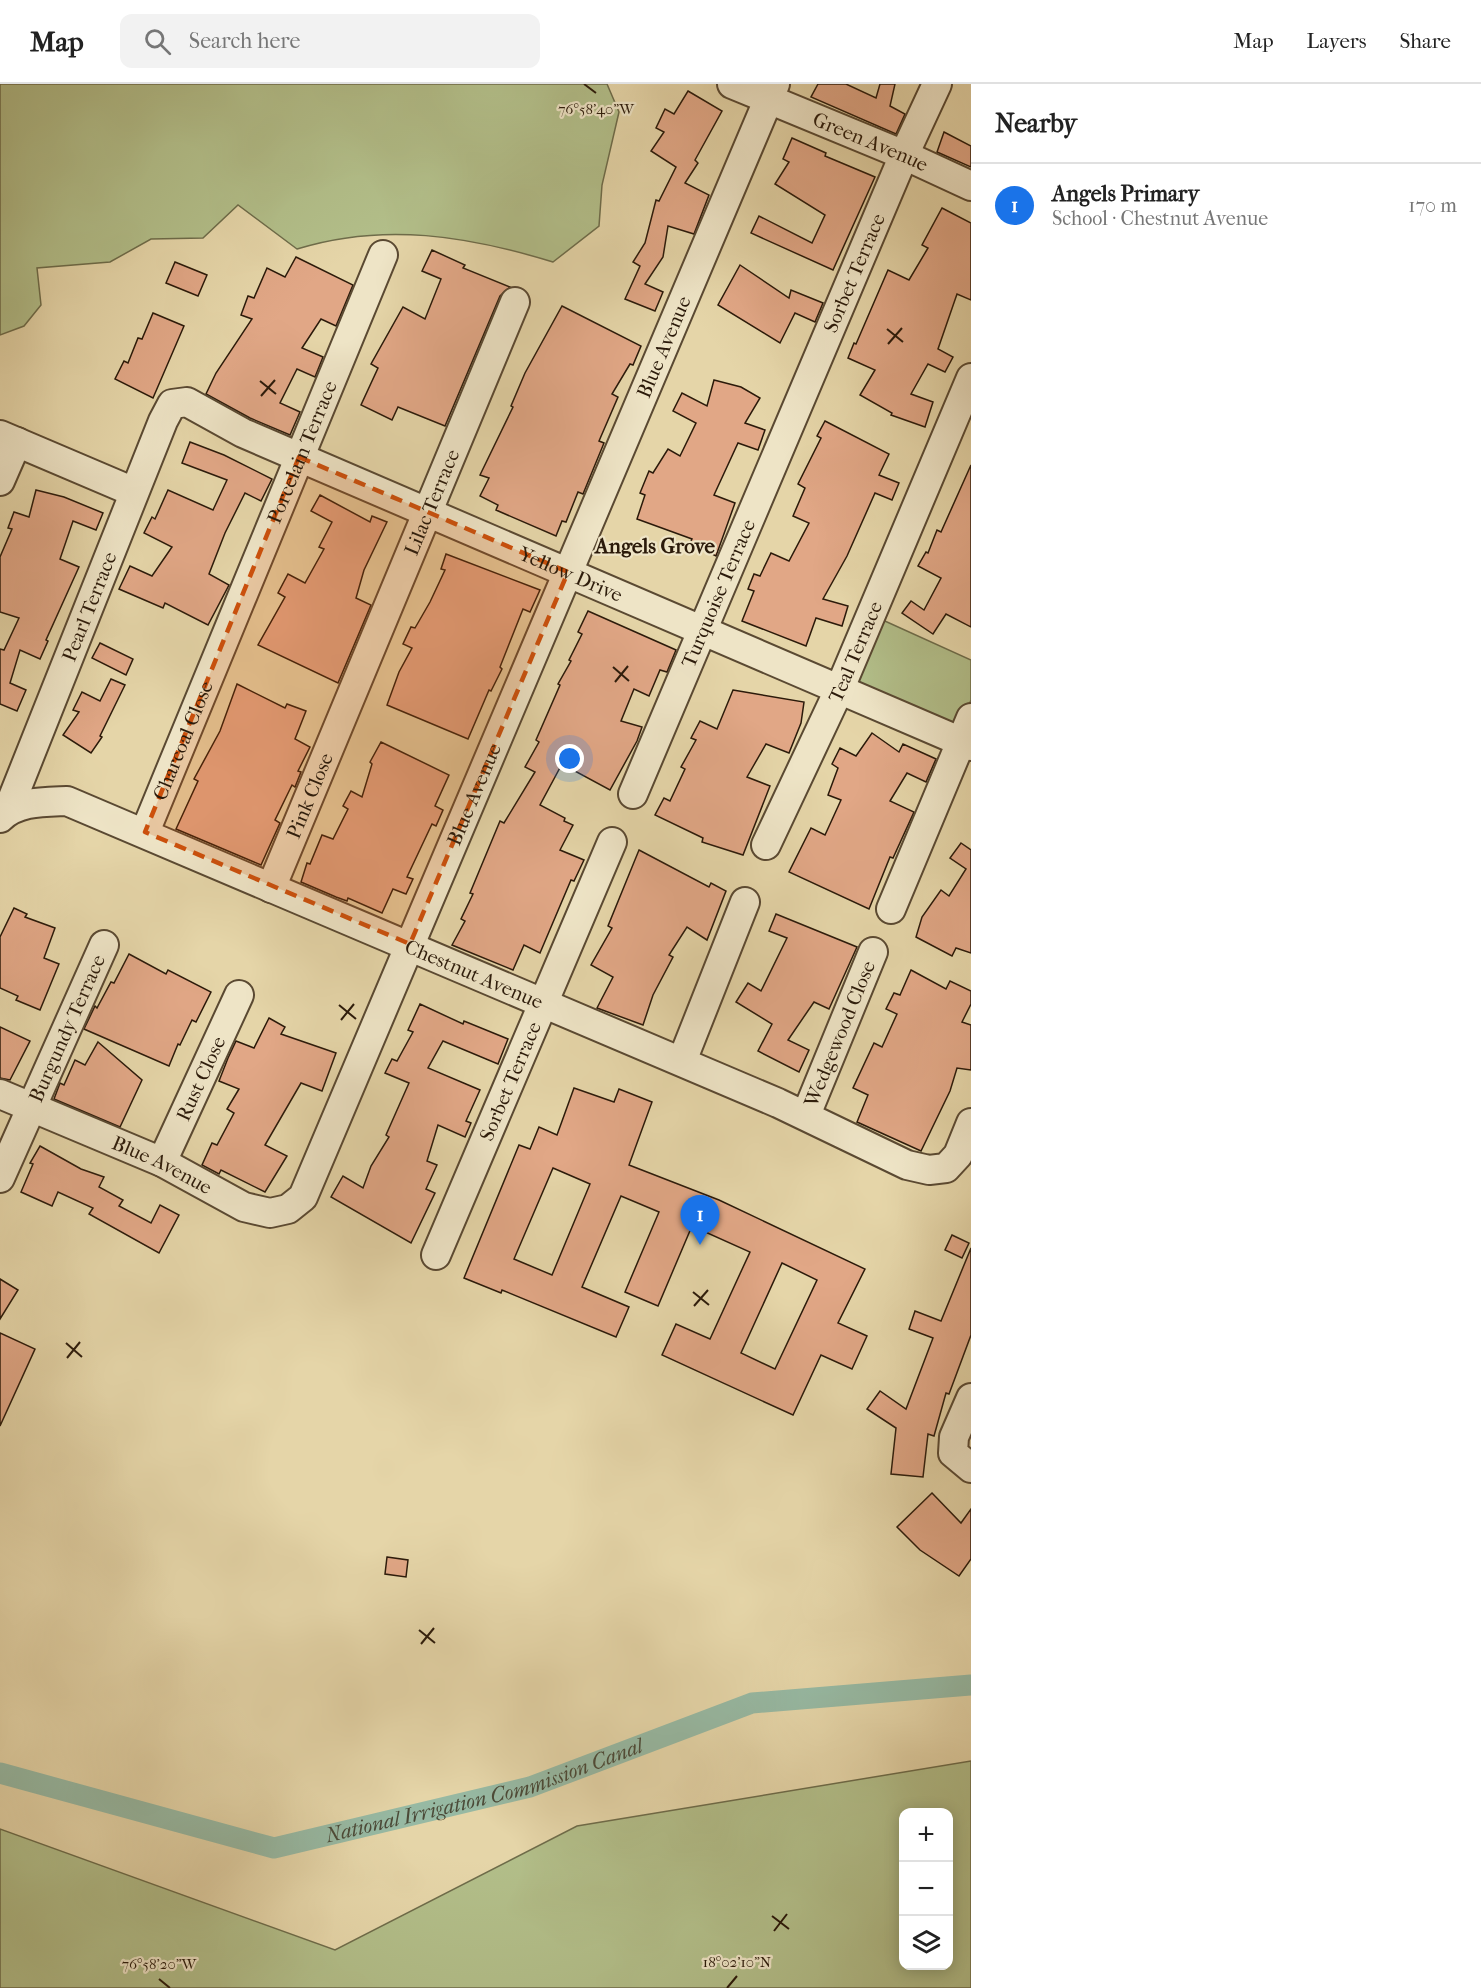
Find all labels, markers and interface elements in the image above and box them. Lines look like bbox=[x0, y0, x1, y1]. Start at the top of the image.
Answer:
search box bbox=[120, 14, 540, 68]
text: Map bbox=[30, 25, 84, 58]
icon: search bbox=[141, 25, 174, 58]
text: Search here bbox=[189, 28, 300, 54]
text: Map bbox=[1233, 29, 1274, 53]
text: Layers bbox=[1307, 29, 1366, 53]
text: Share bbox=[1399, 29, 1451, 53]
text: 76°58'40"W bbox=[558, 100, 635, 118]
street label: Green Avenue bbox=[809, 107, 932, 176]
text: Nearby bbox=[995, 108, 1077, 139]
text: Angels Primary bbox=[1052, 181, 1199, 207]
text: 1 bbox=[1011, 194, 1018, 217]
text: 170 m bbox=[1408, 194, 1457, 217]
text: School · Chestnut Avenue bbox=[1052, 207, 1268, 230]
street label: Sorbet Terrace bbox=[819, 210, 889, 336]
street label: Blue Avenue bbox=[632, 292, 695, 401]
street label: Porcelain Terrace bbox=[262, 377, 341, 527]
street label: Lilac Terrace bbox=[399, 446, 464, 559]
street label: Turquoise Terrace bbox=[677, 516, 760, 671]
district label: Angels Grove bbox=[593, 534, 716, 558]
street label: Yellow Drive bbox=[515, 541, 626, 606]
street label: Pearl Terrace bbox=[57, 548, 121, 665]
street label: Teal Terrace bbox=[823, 598, 887, 706]
street label: Charcoal Close bbox=[148, 677, 218, 803]
street label: Blue Avenue bbox=[442, 740, 506, 849]
your location bbox=[555, 744, 584, 773]
street label: Pink Close bbox=[281, 749, 337, 842]
street label: Chestnut Avenue bbox=[402, 934, 547, 1013]
street label: Burgundy Terrace bbox=[24, 951, 110, 1106]
street label: Wedgewood Close bbox=[799, 957, 880, 1111]
street label: Sorbet Terrace bbox=[475, 1018, 546, 1144]
street label: Rust Close bbox=[171, 1032, 230, 1124]
street label: Blue Avenue bbox=[109, 1131, 216, 1199]
pin: 1 bbox=[680, 1196, 720, 1245]
water label: National Irrigation Commission Canal bbox=[322, 1733, 649, 1848]
map controls bbox=[899, 1808, 953, 1970]
button: + bbox=[899, 1808, 953, 1862]
button: − bbox=[899, 1862, 953, 1916]
button: layers bbox=[899, 1916, 953, 1970]
text: 18°02'10"N bbox=[703, 1953, 772, 1971]
text: 76°58'20"W bbox=[122, 1955, 198, 1973]

